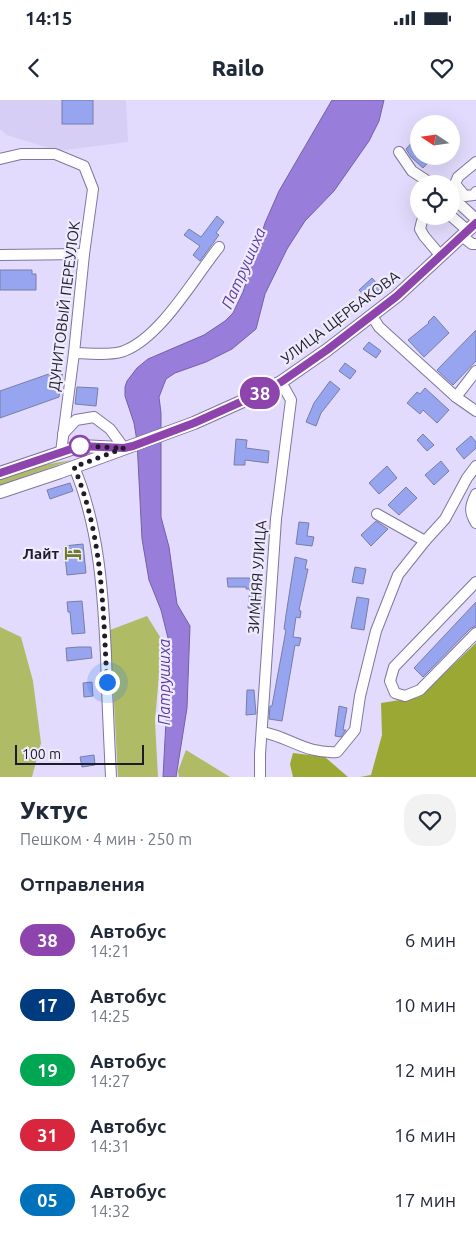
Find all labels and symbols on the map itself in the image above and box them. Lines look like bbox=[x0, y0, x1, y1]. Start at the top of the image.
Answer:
north arrow bbox=[410, 115, 460, 165]
street label: ДУНИТОВЫЙ ПЕРЕУЛОК bbox=[45, 220, 83, 392]
water label: Патрушиха bbox=[217, 225, 269, 311]
street label: УЛИЦА ЩЕРБАКОВА bbox=[277, 267, 403, 367]
line badge: 38 bbox=[238, 377, 282, 409]
unlabelled marker bbox=[69, 435, 91, 457]
street label: ЗИМНЯЯ УЛИЦА bbox=[245, 519, 269, 635]
hotel icon: Лайт bbox=[63, 543, 83, 563]
place label: Лайт bbox=[23, 545, 59, 562]
water label: Патрушиха bbox=[155, 638, 173, 725]
your location bbox=[95, 670, 120, 695]
scale bar bbox=[15, 742, 144, 765]

